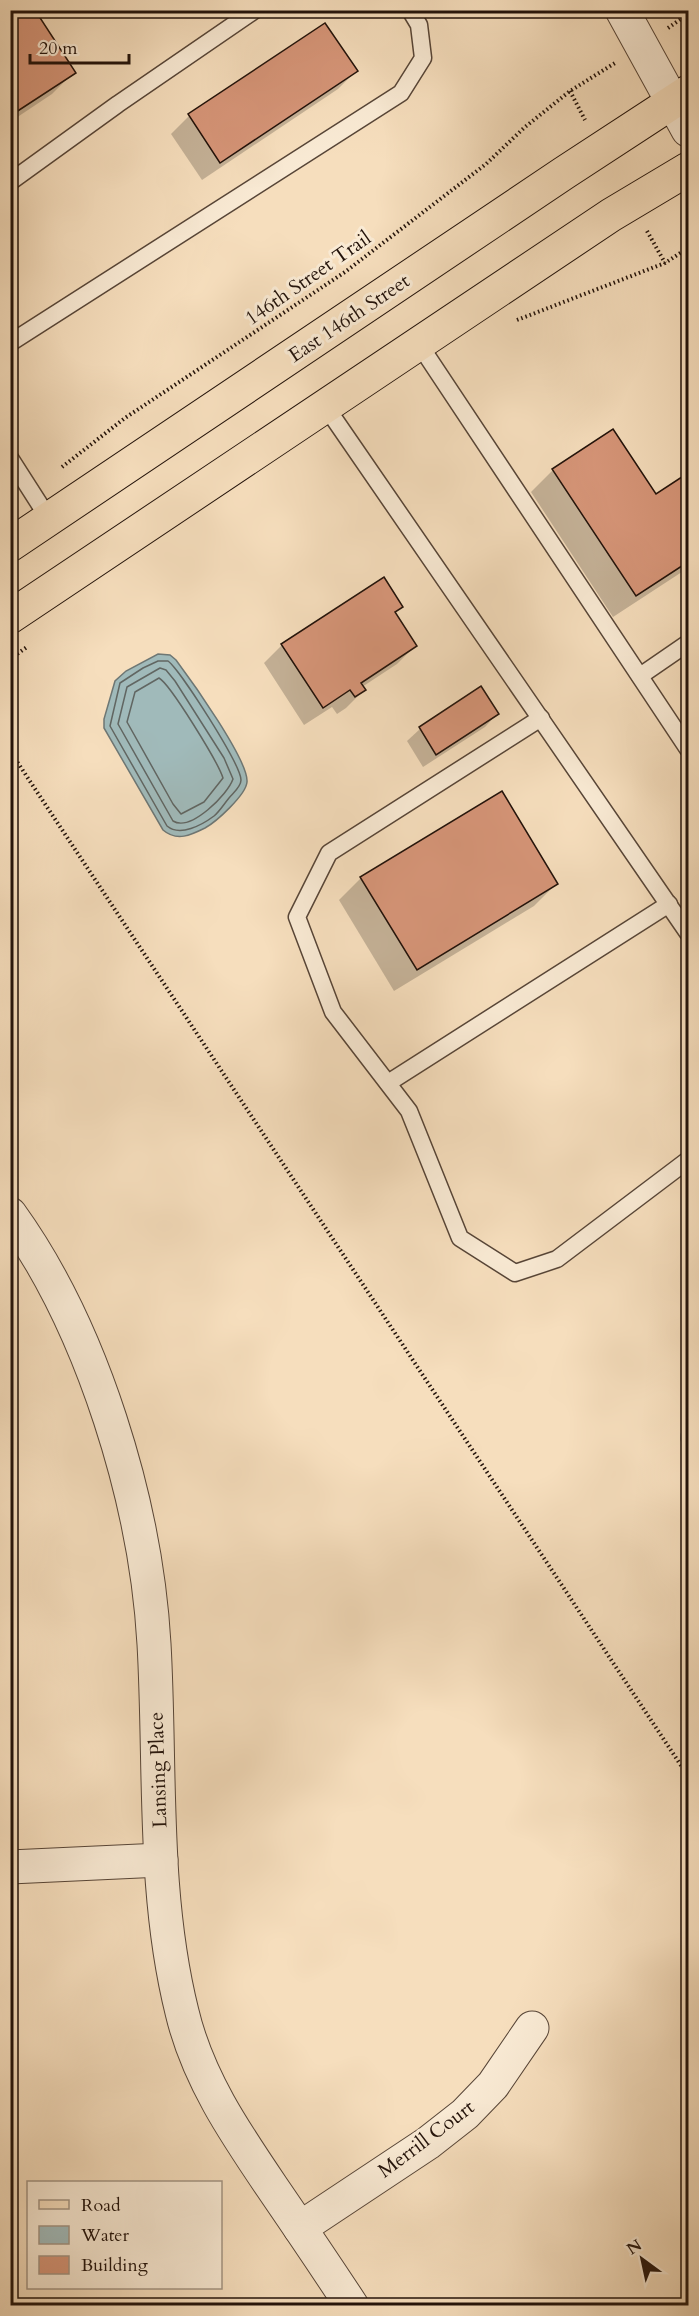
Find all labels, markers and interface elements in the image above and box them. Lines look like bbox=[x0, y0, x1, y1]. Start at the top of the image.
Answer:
scale bar bbox=[30, 27, 129, 65]
text: 20 m bbox=[39, 36, 78, 61]
street label: 146th Street Trail bbox=[240, 224, 376, 332]
street label: East 146th Street bbox=[283, 267, 416, 369]
street label: Lansing Place bbox=[142, 1711, 174, 1829]
street label: Merrill Court bbox=[372, 2093, 480, 2184]
legend bbox=[27, 2181, 222, 2289]
text: Road bbox=[81, 2193, 121, 2218]
text: Water bbox=[80, 2223, 130, 2248]
north arrow bbox=[612, 2229, 672, 2289]
text: N bbox=[623, 2234, 646, 2260]
text: Building bbox=[81, 2253, 149, 2278]

